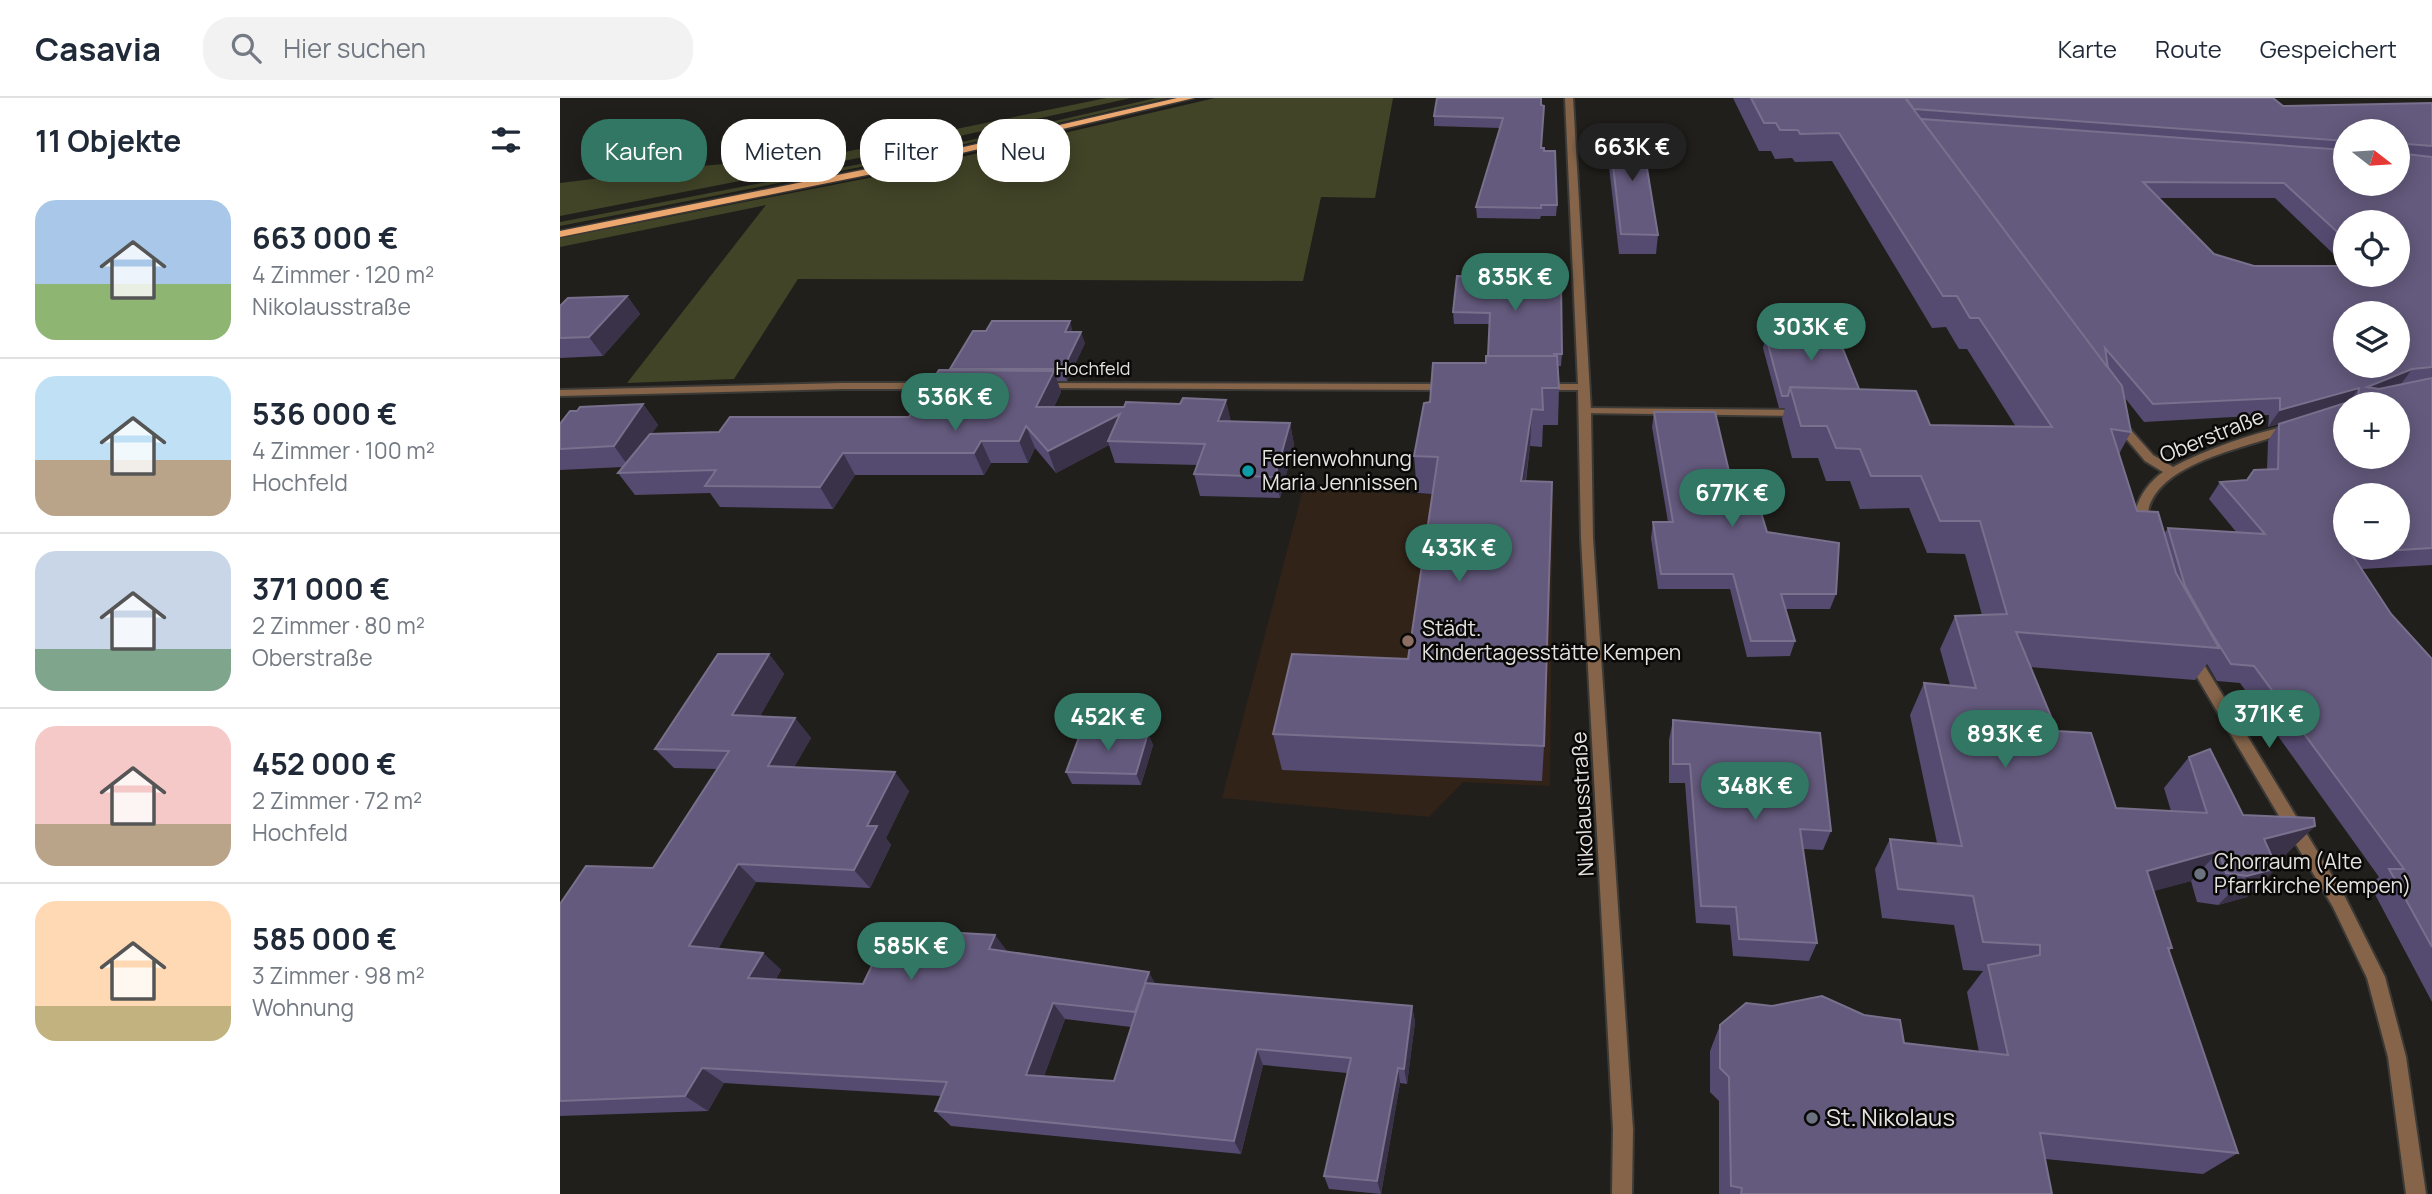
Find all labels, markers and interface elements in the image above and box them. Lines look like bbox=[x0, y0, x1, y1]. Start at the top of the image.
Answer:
search box bbox=[203, 17, 693, 80]
text: Casavia bbox=[35, 26, 161, 71]
icon: search bbox=[227, 29, 265, 67]
text: Hier suchen bbox=[283, 30, 426, 66]
text: Karte bbox=[2058, 32, 2117, 65]
text: Route bbox=[2155, 32, 2222, 65]
text: Gespeichert bbox=[2260, 32, 2397, 65]
chip: Kaufen bbox=[581, 119, 707, 182]
chip: Mieten bbox=[721, 119, 846, 182]
chip: Filter bbox=[860, 119, 963, 182]
chip: Neu bbox=[977, 119, 1070, 182]
north arrow bbox=[2333, 119, 2410, 196]
map controls bbox=[2333, 119, 2410, 560]
text: 11 Objekte bbox=[35, 120, 181, 161]
icon: filters bbox=[487, 121, 525, 159]
pin: 663K € bbox=[1575, 123, 1689, 183]
text: 663K € bbox=[1594, 130, 1670, 162]
button: locate bbox=[2333, 210, 2410, 287]
text: 663 000 € bbox=[252, 217, 398, 258]
icon: home bbox=[91, 228, 175, 312]
pin: 835K € bbox=[1458, 254, 1572, 313]
text: 4 Zimmer · 120 m² bbox=[252, 258, 434, 290]
text: 835K € bbox=[1477, 260, 1553, 292]
text: Nikolausstraße bbox=[252, 290, 411, 322]
button: layers bbox=[2333, 301, 2410, 378]
pin: 303K € bbox=[1754, 303, 1868, 363]
text: 303K € bbox=[1773, 310, 1849, 342]
street label: Hochfeld bbox=[1055, 356, 1131, 380]
pin: 536K € bbox=[898, 374, 1012, 433]
text: 536K € bbox=[917, 380, 993, 412]
button: + bbox=[2333, 392, 2410, 469]
text: 536 000 € bbox=[252, 393, 397, 434]
street label: Oberstraße bbox=[2155, 401, 2268, 469]
icon: home bbox=[91, 404, 175, 488]
text: 4 Zimmer · 100 m² bbox=[252, 434, 435, 466]
place label: Ferienwohnung Maria Jennissen bbox=[1262, 444, 1418, 496]
marker: Ferienwohnung Maria Jennissen bbox=[1240, 463, 1256, 479]
text: Hochfeld bbox=[252, 466, 348, 498]
pin: 677K € bbox=[1675, 470, 1789, 529]
text: 677K € bbox=[1695, 476, 1769, 508]
button: − bbox=[2333, 483, 2410, 560]
pin: 433K € bbox=[1402, 524, 1516, 584]
text: 433K € bbox=[1421, 531, 1497, 563]
text: 371 000 € bbox=[252, 568, 390, 609]
icon: home bbox=[91, 579, 175, 663]
text: 2 Zimmer · 80 m² bbox=[252, 609, 425, 641]
place label: Städt. Kindertagesstätte Kempen bbox=[1422, 614, 1681, 666]
marker: Städt. Kindertagesstätte Kempen bbox=[1400, 633, 1416, 649]
text: Oberstraße bbox=[252, 641, 373, 673]
pin: 371K € bbox=[2212, 690, 2326, 750]
pin: 452K € bbox=[1051, 694, 1165, 753]
text: 371K € bbox=[2234, 697, 2304, 729]
text: 452K € bbox=[1070, 700, 1146, 732]
pin: 893K € bbox=[1948, 710, 2062, 770]
text: 893K € bbox=[1967, 717, 2043, 749]
street label: Nikolausstraße bbox=[1564, 731, 1600, 877]
text: 452 000 € bbox=[252, 743, 397, 784]
icon: home bbox=[91, 754, 175, 838]
pin: 348K € bbox=[1698, 762, 1812, 822]
text: 348K € bbox=[1717, 769, 1793, 801]
text: 2 Zimmer · 72 m² bbox=[252, 784, 422, 816]
text: Hochfeld bbox=[252, 816, 348, 848]
place label: Chorraum (Alte Pfarrkirche Kempen) bbox=[2214, 847, 2412, 899]
marker: Chorraum (Alte Pfarrkirche Kempen) bbox=[2192, 866, 2208, 882]
text: 585 000 € bbox=[252, 918, 397, 959]
pin: 585K € bbox=[854, 922, 968, 982]
icon: home bbox=[91, 929, 175, 1013]
text: 585K € bbox=[873, 929, 949, 961]
text: 3 Zimmer · 98 m² bbox=[252, 959, 425, 991]
text: Wohnung bbox=[252, 991, 354, 1023]
place label: St. Nikolaus bbox=[1826, 1100, 1955, 1133]
marker: St. Nikolaus bbox=[1804, 1110, 1820, 1126]

